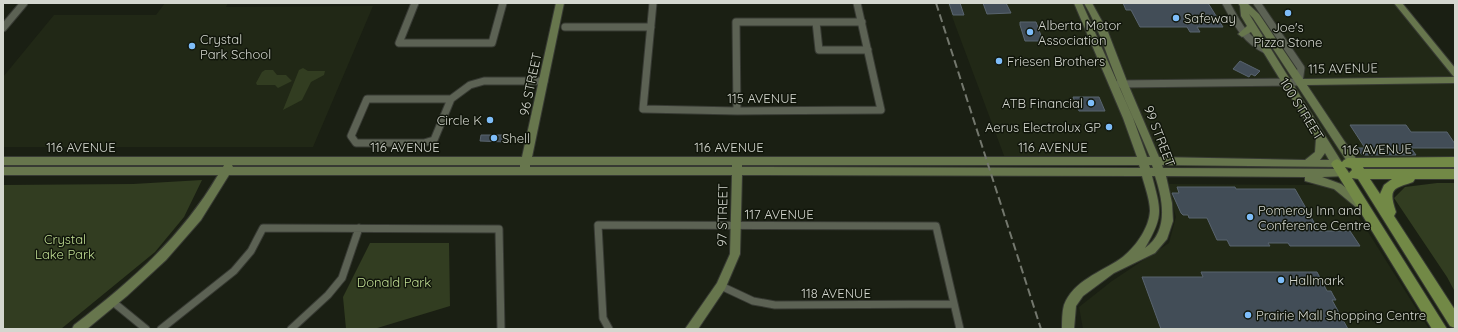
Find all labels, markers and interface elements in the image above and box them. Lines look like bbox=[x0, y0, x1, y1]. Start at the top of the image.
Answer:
marker: Joe's Pizza Stone bbox=[1283, 8, 1293, 18]
place label: Safeway bbox=[1184, 10, 1236, 26]
marker: Safeway bbox=[1171, 13, 1181, 23]
place label: Alberta Motor Association bbox=[1038, 17, 1121, 48]
place label: Joe's Pizza Stone bbox=[1254, 19, 1322, 50]
marker: Alberta Motor Association bbox=[1025, 27, 1035, 37]
place label: Crystal Park School bbox=[200, 31, 271, 62]
marker: Crystal Park School bbox=[187, 41, 197, 51]
street label: 96 STREET bbox=[515, 51, 545, 117]
place label: Friesen Brothers bbox=[1007, 53, 1105, 69]
marker: Friesen Brothers bbox=[994, 56, 1004, 66]
street label: 115 AVENUE bbox=[1308, 59, 1378, 77]
street label: 100 STREET bbox=[1277, 75, 1327, 143]
street label: 115 AVENUE bbox=[727, 90, 797, 106]
place label: ATB Financial bbox=[1002, 95, 1083, 111]
marker: ATB Financial bbox=[1086, 98, 1096, 108]
street label: 99 STREET bbox=[1141, 103, 1179, 169]
place label: Circle K bbox=[437, 112, 482, 128]
marker: Circle K bbox=[485, 115, 495, 125]
place label: Aerus Electrolux GP bbox=[985, 119, 1101, 135]
marker: Aerus Electrolux GP bbox=[1104, 122, 1114, 132]
place label: Shell bbox=[502, 130, 530, 146]
marker: Shell bbox=[489, 133, 499, 143]
street label: 116 AVENUE bbox=[46, 139, 116, 155]
street label: 116 AVENUE bbox=[370, 139, 440, 155]
street label: 116 AVENUE bbox=[694, 139, 764, 155]
street label: 116 AVENUE bbox=[1018, 139, 1088, 155]
street label: 116 AVENUE bbox=[1342, 140, 1412, 158]
street label: 97 STREET bbox=[713, 183, 731, 247]
place label: Pomeroy Inn and Conference Centre bbox=[1258, 202, 1370, 233]
street label: 117 AVENUE bbox=[744, 206, 814, 222]
marker: Pomeroy Inn and Conference Centre bbox=[1245, 212, 1255, 222]
park label: Crystal Lake Park bbox=[35, 231, 95, 262]
place label: Hallmark bbox=[1289, 272, 1344, 288]
park label: Donald Park bbox=[357, 274, 431, 290]
marker: Hallmark bbox=[1276, 275, 1286, 285]
street label: 118 AVENUE bbox=[801, 285, 871, 301]
place label: Prairie Mall Shopping Centre bbox=[1256, 307, 1426, 323]
marker: Prairie Mall Shopping Centre bbox=[1243, 310, 1253, 320]

